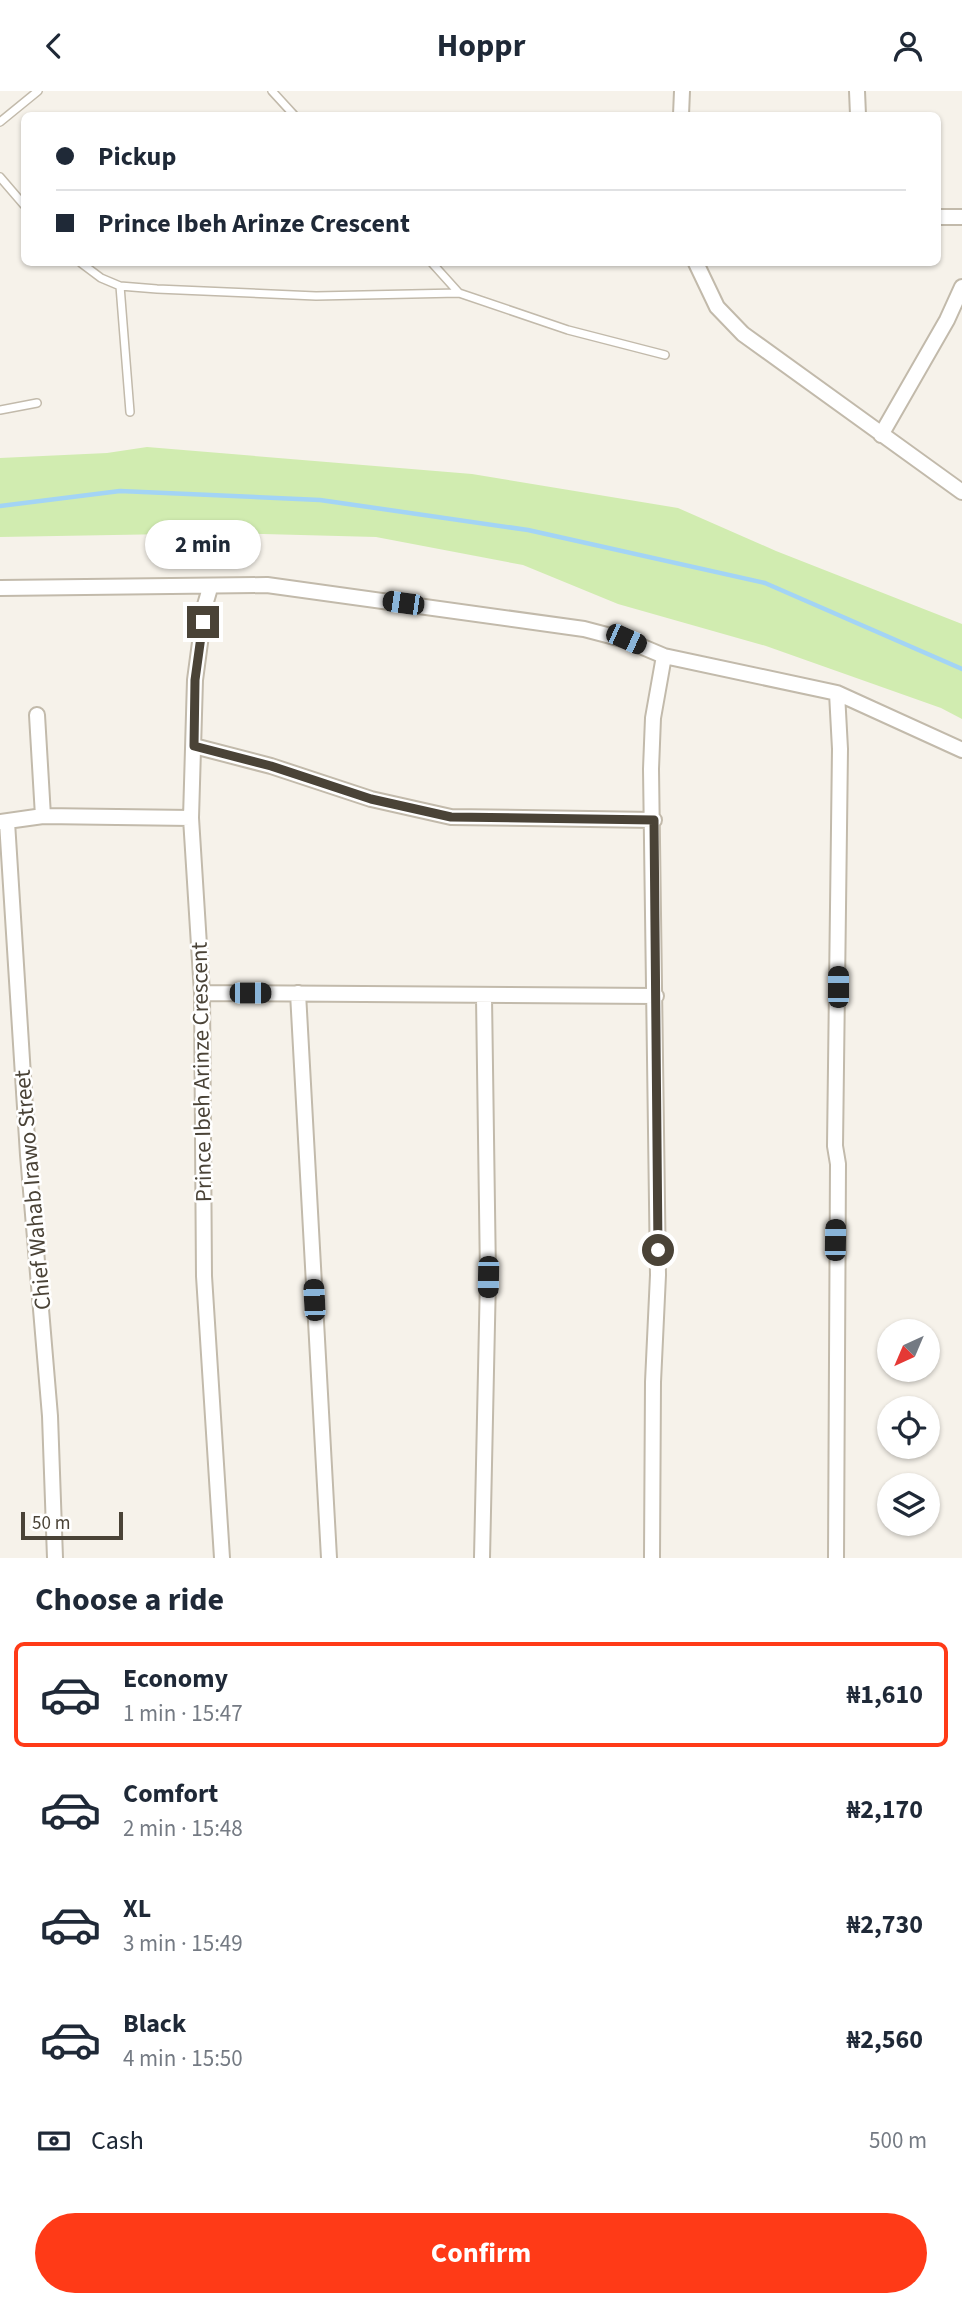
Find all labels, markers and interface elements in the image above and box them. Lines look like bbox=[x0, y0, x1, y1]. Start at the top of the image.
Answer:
text: Hoppr bbox=[437, 23, 525, 69]
icon: back bbox=[35, 27, 73, 65]
icon: person bbox=[889, 27, 927, 65]
text: Pickup bbox=[98, 138, 176, 175]
text: Prince Ibeh Arinze Crescent bbox=[98, 205, 410, 242]
callout: 2 min bbox=[145, 521, 261, 569]
text: 2 min bbox=[175, 528, 231, 561]
car bbox=[381, 590, 426, 616]
route end bbox=[187, 606, 219, 638]
car bbox=[603, 621, 650, 657]
street label: Prince Ibeh Arinze Crescent bbox=[183, 941, 220, 1203]
car bbox=[828, 966, 849, 1008]
car bbox=[230, 983, 272, 1004]
street label: Chief Wahab Irawo Street bbox=[6, 1068, 59, 1311]
car bbox=[825, 1219, 846, 1261]
route start bbox=[642, 1234, 674, 1266]
car bbox=[478, 1256, 499, 1298]
car bbox=[303, 1278, 326, 1322]
north arrow bbox=[877, 1319, 940, 1383]
map controls bbox=[877, 1319, 940, 1536]
button: locate bbox=[877, 1396, 940, 1459]
button: layers bbox=[877, 1473, 940, 1536]
scale bar bbox=[21, 1509, 122, 1541]
text: 50 m bbox=[32, 1510, 70, 1537]
text: Choose a ride bbox=[35, 1577, 224, 1623]
text: Economy bbox=[123, 1660, 228, 1697]
icon: car bbox=[39, 1663, 102, 1726]
text: ₦1,610 bbox=[847, 1676, 923, 1713]
text: 1 min · 15:47 bbox=[123, 1697, 243, 1730]
text: Comfort bbox=[123, 1775, 218, 1812]
icon: car bbox=[39, 1778, 102, 1841]
text: ₦2,170 bbox=[847, 1791, 923, 1828]
text: 2 min · 15:48 bbox=[123, 1812, 243, 1845]
text: XL bbox=[123, 1890, 151, 1927]
icon: car bbox=[39, 1893, 102, 1956]
text: ₦2,730 bbox=[847, 1906, 923, 1943]
text: 3 min · 15:49 bbox=[123, 1927, 243, 1960]
text: Black bbox=[123, 2005, 186, 2042]
icon: car bbox=[39, 2008, 102, 2071]
text: ₦2,560 bbox=[847, 2021, 923, 2058]
text: 4 min · 15:50 bbox=[123, 2042, 243, 2075]
icon: cash bbox=[35, 2122, 73, 2160]
text: Cash bbox=[91, 2122, 144, 2159]
text: 500 m bbox=[869, 2124, 927, 2157]
button: Confirm bbox=[35, 2213, 927, 2293]

